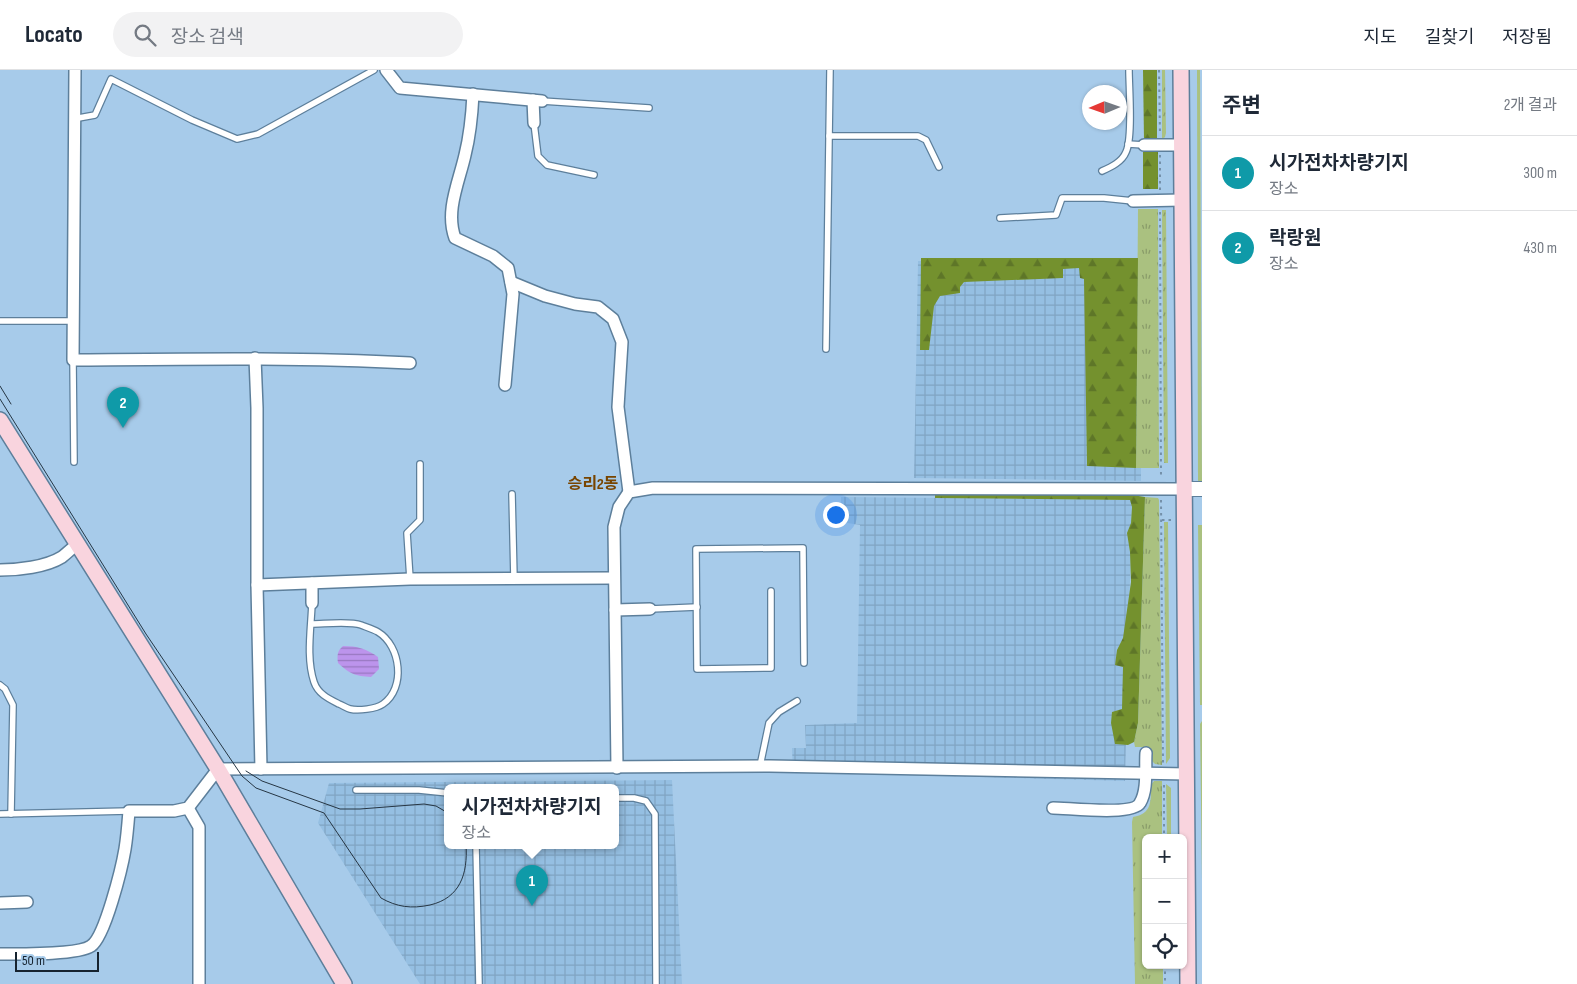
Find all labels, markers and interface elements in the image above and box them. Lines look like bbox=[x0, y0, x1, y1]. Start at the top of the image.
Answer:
search box bbox=[113, 12, 463, 57]
text: Locato bbox=[25, 20, 83, 49]
icon: search bbox=[131, 21, 159, 49]
text: 장소 검색 bbox=[171, 26, 244, 49]
text: 지도 bbox=[1364, 27, 1397, 48]
text: 길찾기 bbox=[1425, 27, 1474, 48]
text: 저장됨 bbox=[1502, 27, 1552, 48]
north arrow bbox=[1082, 85, 1127, 130]
text: 주변 bbox=[1222, 93, 1261, 118]
text: 2개 결과 bbox=[1504, 96, 1557, 115]
text: 시가전차차량기지 bbox=[1269, 152, 1409, 175]
text: 1 bbox=[1235, 164, 1241, 183]
text: 300 m bbox=[1523, 164, 1557, 183]
text: 장소 bbox=[1269, 180, 1298, 199]
text: 락랑원 bbox=[1269, 227, 1321, 250]
text: 2 bbox=[1234, 239, 1242, 258]
text: 430 m bbox=[1524, 239, 1557, 258]
text: 장소 bbox=[1269, 255, 1298, 274]
pin: 2 bbox=[107, 387, 139, 428]
district label: 승리2동 bbox=[567, 475, 619, 494]
your location bbox=[823, 502, 849, 528]
popup bbox=[444, 784, 619, 849]
text: 시가전차차량기지 bbox=[462, 796, 601, 819]
text: 장소 bbox=[462, 824, 491, 843]
map controls bbox=[1142, 834, 1187, 969]
button: + bbox=[1142, 834, 1187, 879]
pin: 1 bbox=[516, 865, 548, 906]
button: − bbox=[1142, 879, 1187, 924]
button: locate bbox=[1142, 924, 1187, 969]
scale bar bbox=[15, 949, 99, 972]
text: 50 m bbox=[22, 952, 45, 969]

